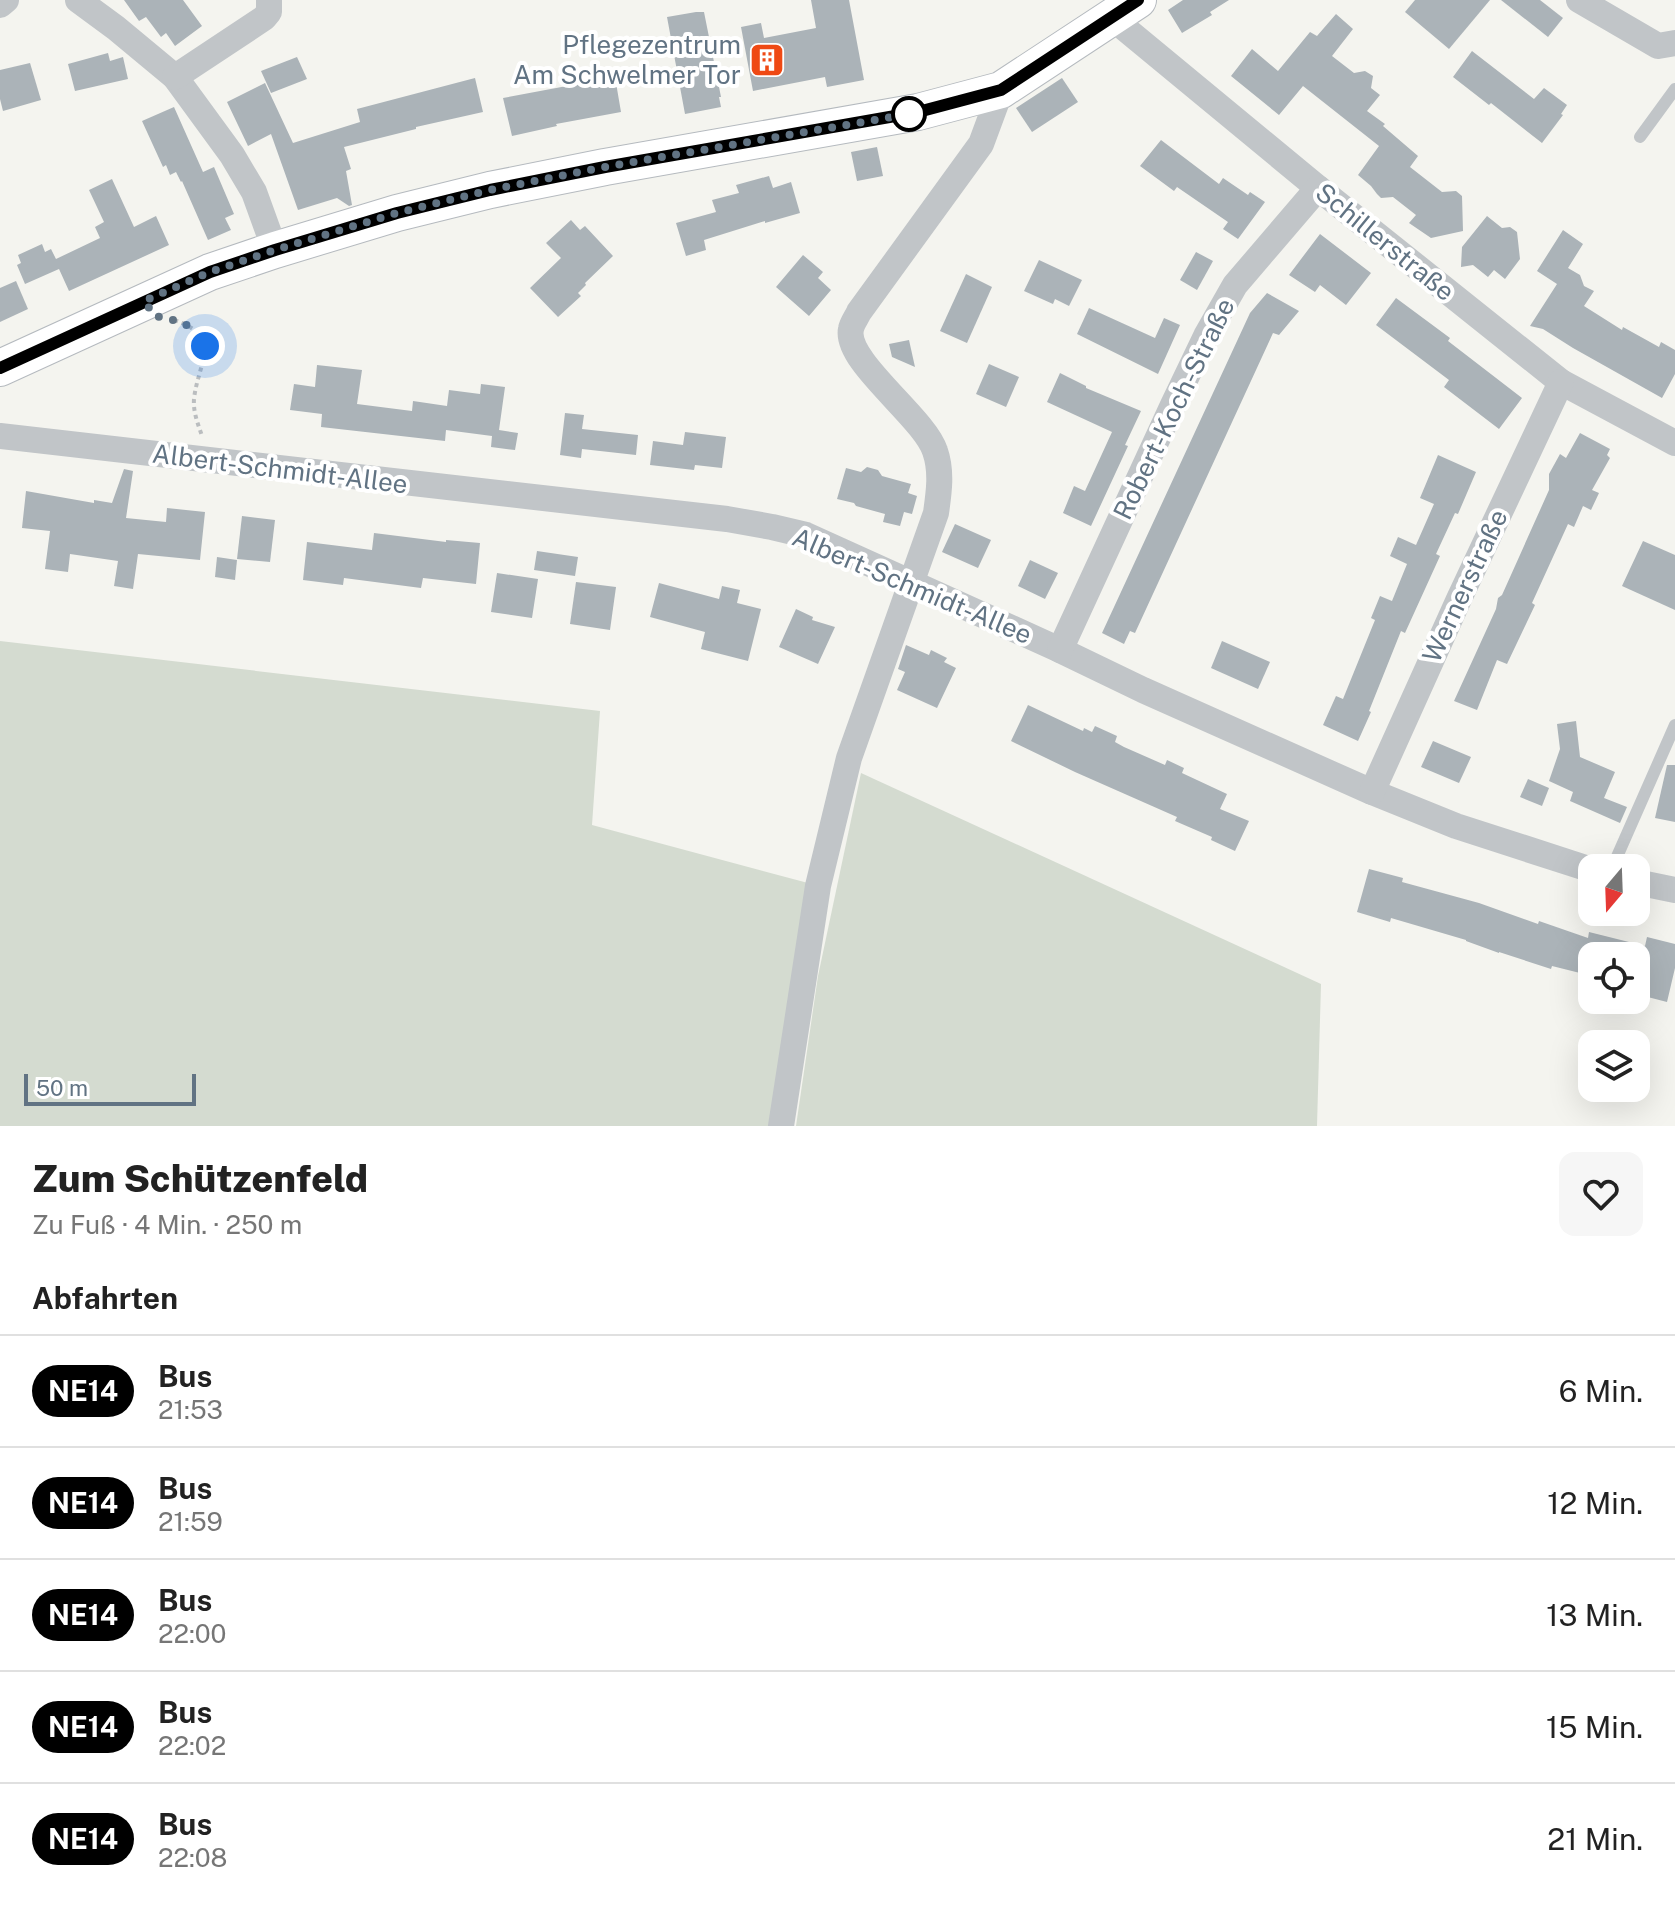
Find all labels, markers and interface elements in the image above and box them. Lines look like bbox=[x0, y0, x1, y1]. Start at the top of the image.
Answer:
place label: Pflegezentrum Am Schwelmer Tor bbox=[513, 29, 741, 90]
building icon: Pflegezentrum Am Schwelmer Tor bbox=[748, 41, 786, 79]
unlabelled marker bbox=[892, 97, 926, 131]
street label: Schillerstraße bbox=[1310, 176, 1461, 307]
street label: Robert-Koch-Straße bbox=[1107, 293, 1241, 524]
your location bbox=[185, 326, 225, 366]
street label: Albert-Schmidt-Allee bbox=[151, 437, 409, 500]
street label: Wernerstraße bbox=[1416, 504, 1514, 667]
street label: Albert-Schmidt-Allee bbox=[788, 521, 1037, 650]
north arrow bbox=[1578, 854, 1650, 926]
map controls bbox=[1578, 854, 1650, 1102]
button: locate bbox=[1578, 942, 1650, 1014]
button: layers bbox=[1578, 1030, 1650, 1102]
scale bar bbox=[24, 1070, 196, 1106]
text: 50 m bbox=[36, 1075, 88, 1101]
button: heart bbox=[1559, 1152, 1643, 1236]
text: Zum Schützenfeld bbox=[32, 1156, 368, 1201]
text: Zu Fuß · 4 Min. · 250 m bbox=[32, 1209, 302, 1240]
text: Abfahrten bbox=[32, 1280, 178, 1316]
text: Bus bbox=[158, 1358, 212, 1394]
text: 6 Min. bbox=[1559, 1373, 1643, 1409]
text: NE14 bbox=[48, 1374, 118, 1407]
text: 21:53 bbox=[158, 1394, 223, 1425]
text: Bus bbox=[158, 1470, 212, 1506]
text: 12 Min. bbox=[1547, 1485, 1643, 1521]
text: NE14 bbox=[48, 1486, 118, 1519]
text: 21:59 bbox=[158, 1506, 223, 1537]
text: Bus bbox=[158, 1582, 212, 1618]
text: 13 Min. bbox=[1546, 1597, 1643, 1633]
text: NE14 bbox=[48, 1598, 118, 1631]
text: 22:00 bbox=[158, 1618, 227, 1649]
text: Bus bbox=[158, 1694, 212, 1730]
text: 15 Min. bbox=[1546, 1709, 1643, 1745]
text: NE14 bbox=[48, 1710, 118, 1743]
text: 22:02 bbox=[158, 1730, 226, 1761]
text: Bus bbox=[158, 1806, 212, 1842]
text: 21 Min. bbox=[1547, 1821, 1643, 1857]
text: NE14 bbox=[48, 1822, 118, 1855]
text: 22:08 bbox=[158, 1842, 227, 1873]

